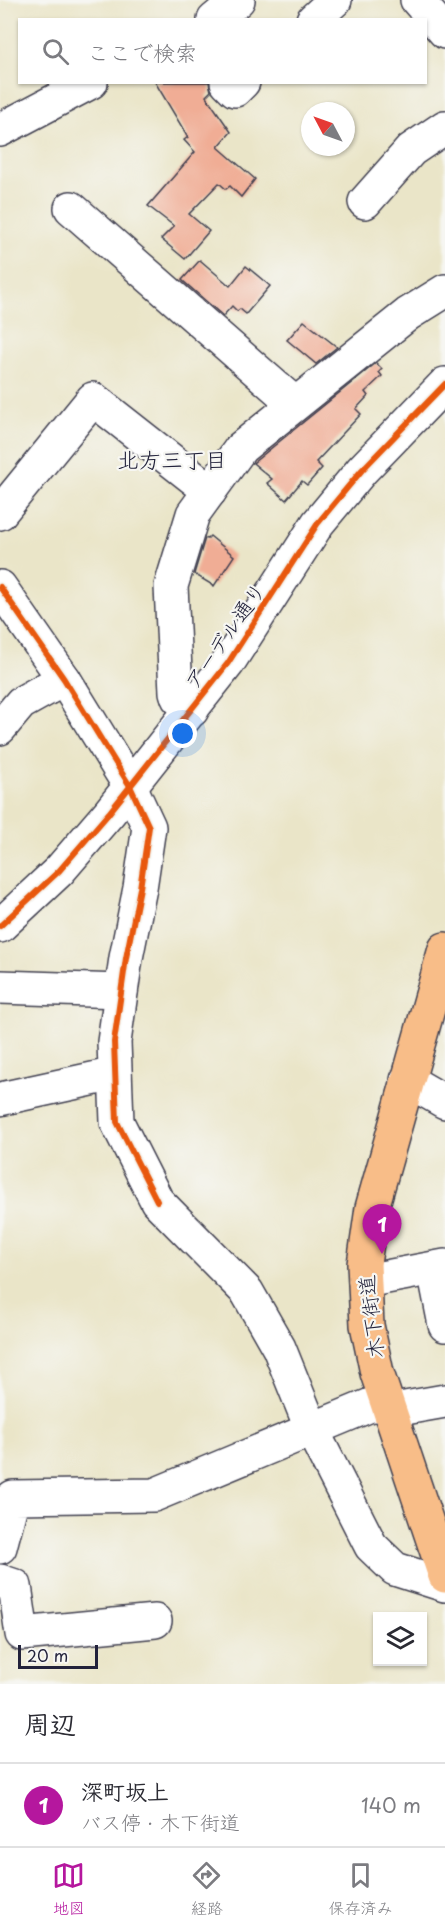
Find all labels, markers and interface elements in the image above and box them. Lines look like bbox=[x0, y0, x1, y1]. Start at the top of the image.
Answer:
search box bbox=[18, 18, 427, 84]
icon: search bbox=[39, 35, 72, 68]
text: ここで検索 bbox=[87, 35, 197, 68]
north arrow bbox=[301, 102, 355, 156]
district label: 北方三丁目 bbox=[117, 442, 227, 475]
street label: アーデル通り bbox=[175, 575, 273, 695]
your location bbox=[168, 719, 197, 748]
pin: 1 bbox=[362, 1204, 401, 1254]
street label: 木下街道 bbox=[349, 1273, 391, 1361]
map controls bbox=[373, 1612, 427, 1666]
button: layers bbox=[373, 1612, 427, 1666]
scale bar bbox=[18, 1642, 98, 1670]
text: 20 m bbox=[27, 1643, 68, 1667]
text: 周辺 bbox=[24, 1704, 76, 1743]
text: 深町坂上 bbox=[81, 1774, 169, 1807]
text: 1 bbox=[39, 1790, 48, 1820]
text: 140 m bbox=[361, 1790, 421, 1820]
text: バス停 · 木下街道 bbox=[81, 1807, 240, 1837]
tab: 地図 bbox=[52, 1859, 85, 1919]
tab: 経路 bbox=[190, 1859, 223, 1919]
tab: 保存済み bbox=[328, 1859, 392, 1919]

